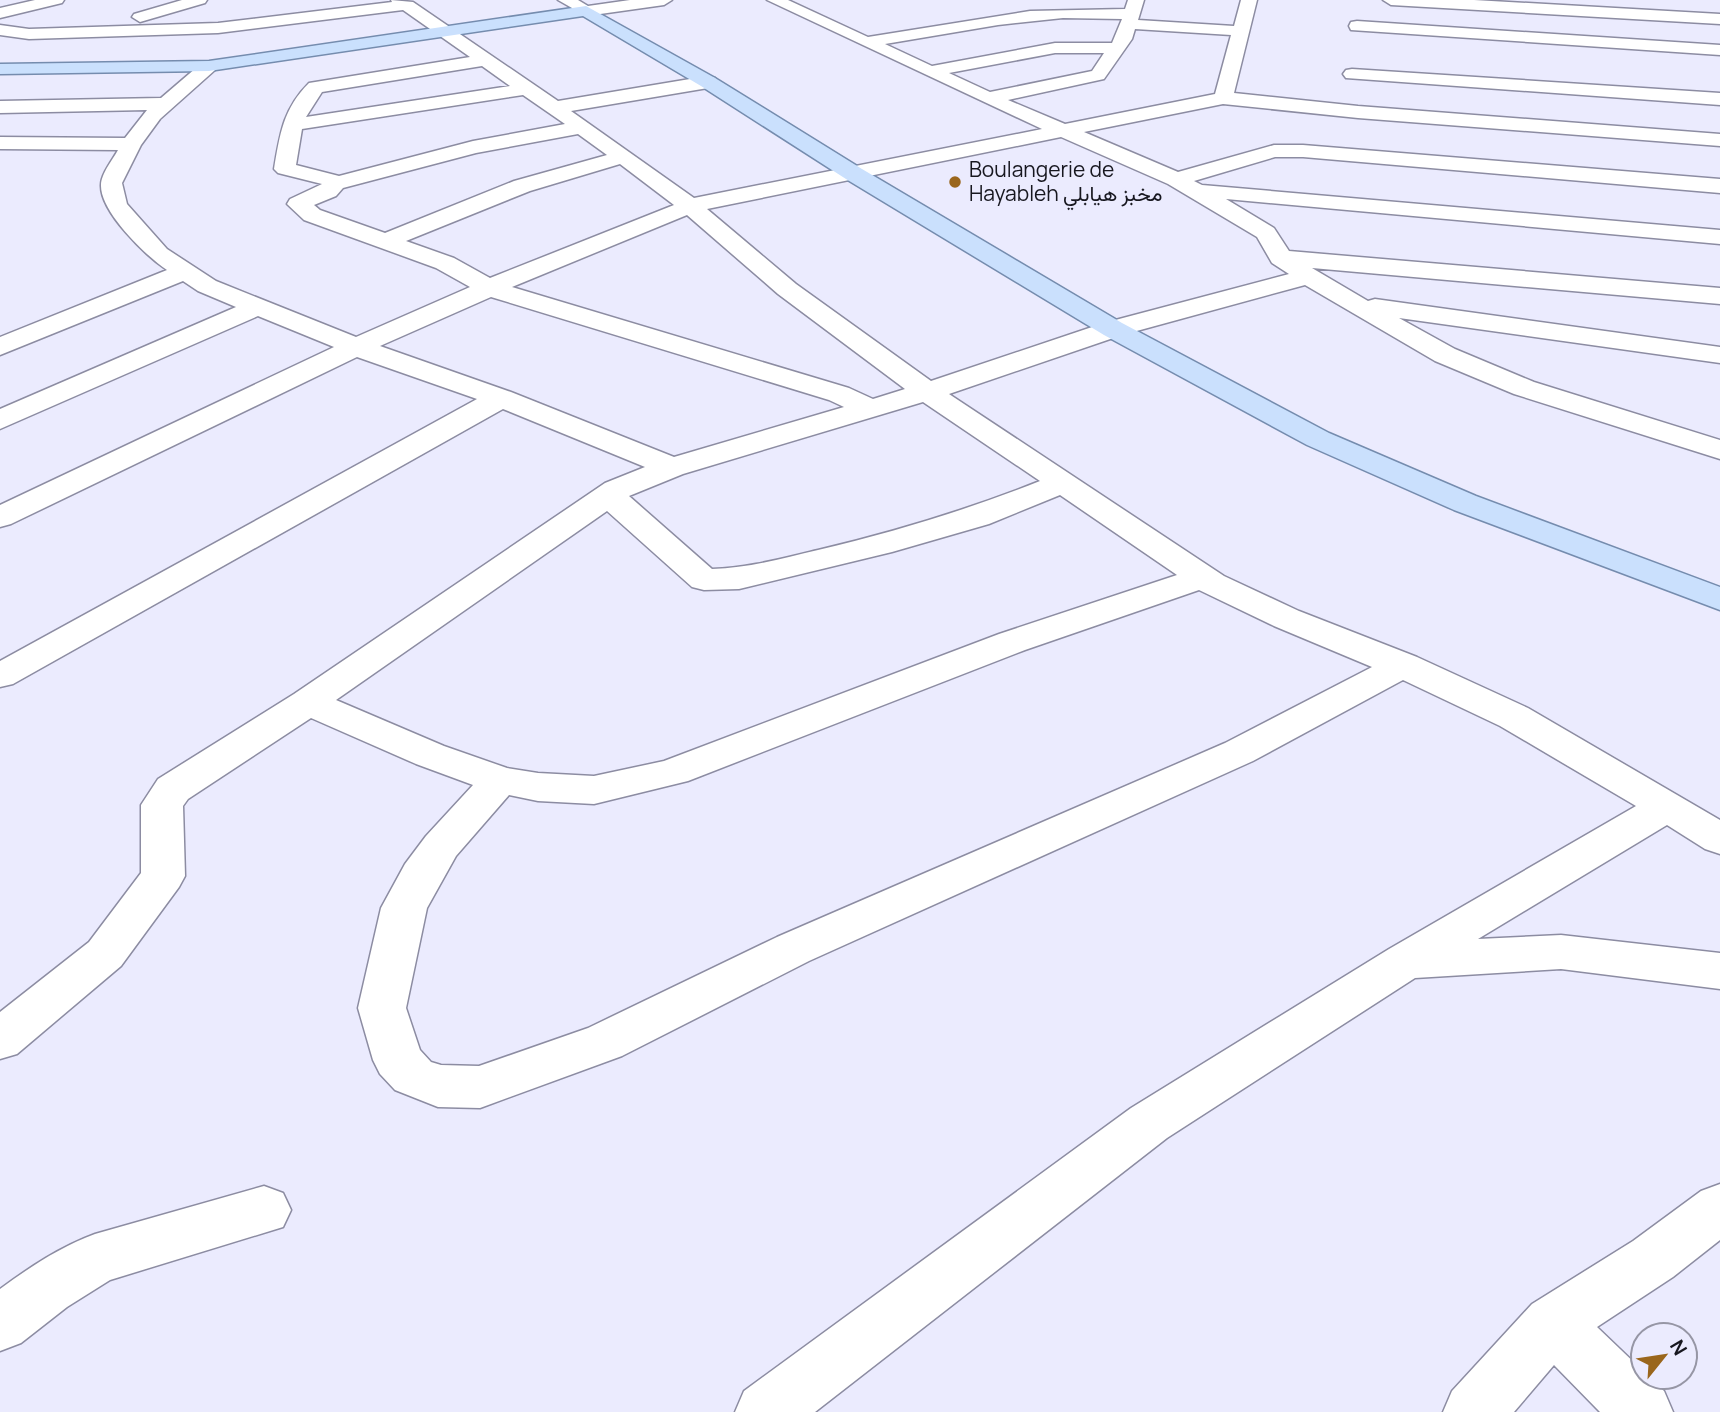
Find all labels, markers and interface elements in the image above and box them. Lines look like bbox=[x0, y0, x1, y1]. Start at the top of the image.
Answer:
place label: Boulangerie de Hayableh مخبز هيابلي bbox=[969, 155, 1162, 211]
marker: Boulangerie de Hayableh مخبز هيابلي bbox=[947, 174, 963, 190]
north arrow bbox=[1629, 1321, 1699, 1391]
text: N bbox=[1664, 1335, 1693, 1360]

